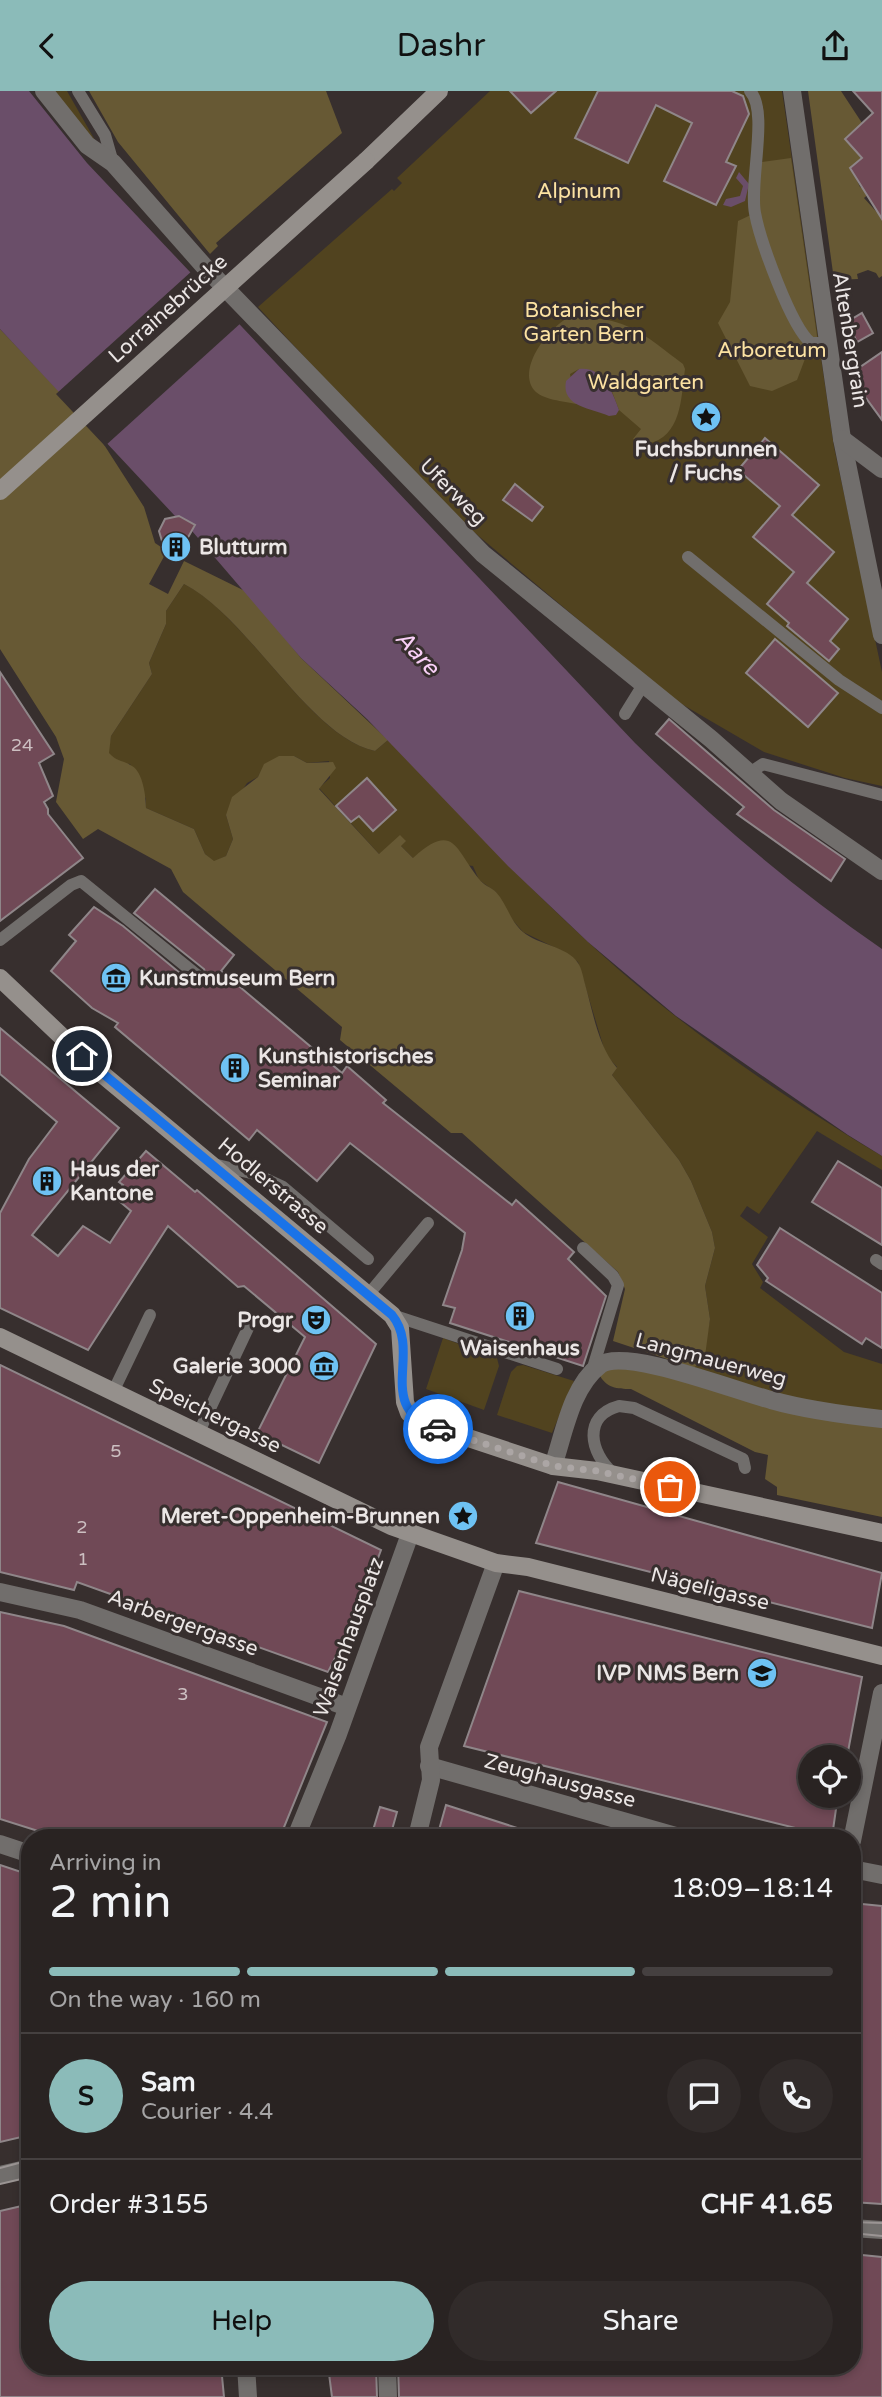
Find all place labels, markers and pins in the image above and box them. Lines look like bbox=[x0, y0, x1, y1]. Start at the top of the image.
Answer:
place icon: Fuchsbrunnen / Fuchs bbox=[689, 400, 723, 434]
place label: Fuchsbrunnen / Fuchs bbox=[634, 437, 778, 486]
building icon: Blutturm bbox=[159, 530, 193, 564]
place label: Blutturm bbox=[199, 535, 288, 560]
museum icon: Kunstmuseum Bern bbox=[99, 961, 133, 995]
place label: Kunstmuseum Bern bbox=[139, 966, 335, 991]
pin bbox=[52, 1026, 112, 1086]
place label: Kunsthistorisches Seminar bbox=[258, 1044, 434, 1093]
building icon: Kunsthistorisches Seminar bbox=[218, 1051, 252, 1085]
place label: Haus der Kantone bbox=[70, 1157, 160, 1206]
building icon: Haus der Kantone bbox=[30, 1164, 64, 1198]
building icon: Waisenhaus bbox=[503, 1299, 537, 1333]
theatre icon: Progr bbox=[299, 1303, 333, 1337]
place label: Progr bbox=[237, 1308, 294, 1333]
place label: Waisenhaus bbox=[460, 1336, 580, 1361]
museum icon: Galerie 3000 bbox=[307, 1349, 341, 1383]
place label: Galerie 3000 bbox=[173, 1354, 301, 1379]
pin bbox=[640, 1457, 700, 1517]
place icon: Meret-Oppenheim-Brunnen bbox=[446, 1499, 480, 1533]
place label: Meret-Oppenheim-Brunnen bbox=[161, 1504, 440, 1529]
school or university icon: IVP NMS Bern bbox=[745, 1656, 779, 1690]
place label: IVP NMS Bern bbox=[596, 1661, 739, 1686]

